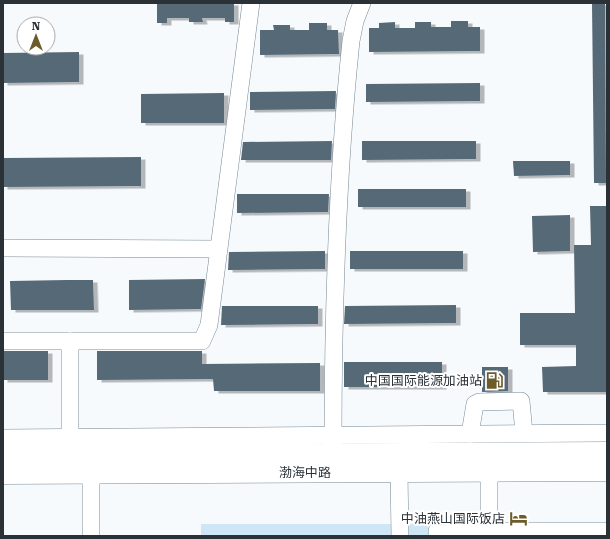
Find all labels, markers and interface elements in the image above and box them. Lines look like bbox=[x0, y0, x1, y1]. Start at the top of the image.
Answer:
north arrow bbox=[16, 16, 56, 56]
text: N bbox=[32, 20, 41, 33]
fuel station icon: 中国国际能源加油站 bbox=[485, 370, 505, 390]
place label: 中国国际能源加油站 bbox=[365, 373, 482, 388]
street label: 渤海中路 bbox=[279, 465, 331, 480]
hotel icon: 中油燕山国际饭店 bbox=[508, 508, 528, 528]
place label: 中油燕山国际饭店 bbox=[401, 511, 505, 526]

